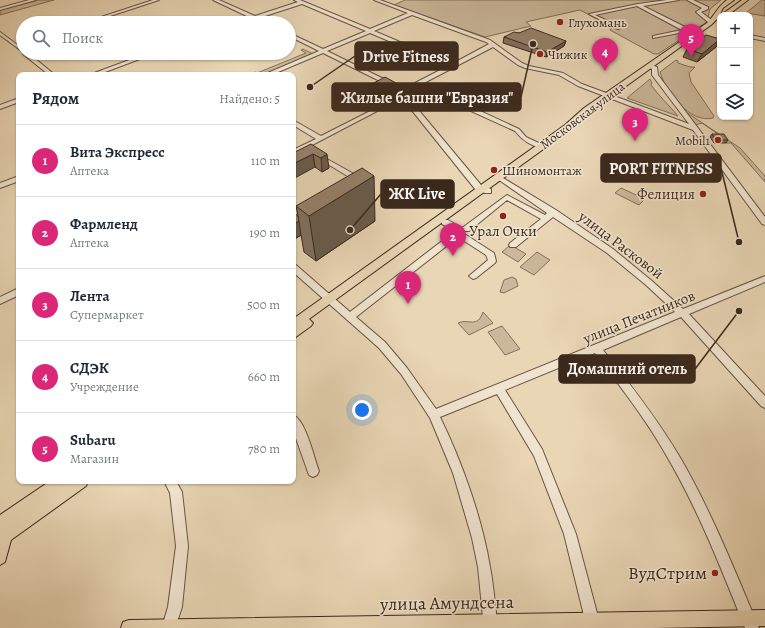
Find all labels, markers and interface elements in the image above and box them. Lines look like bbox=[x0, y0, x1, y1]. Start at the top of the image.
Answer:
map controls bbox=[717, 12, 753, 120]
button: + bbox=[717, 12, 753, 48]
place label: Глухомань bbox=[568, 14, 627, 31]
search box bbox=[16, 16, 296, 60]
marker: Глухомань bbox=[555, 17, 565, 27]
pin: 5 bbox=[678, 24, 704, 57]
icon: search bbox=[30, 27, 52, 49]
text: Поиск bbox=[62, 28, 103, 48]
pin: 4 bbox=[592, 38, 618, 71]
callout: Drive Fitness bbox=[355, 42, 458, 70]
text: Drive Fitness bbox=[362, 46, 450, 68]
place label: Чижик bbox=[548, 46, 588, 63]
button: − bbox=[717, 48, 753, 84]
marker: Чижик bbox=[535, 49, 545, 59]
street label: Московская улица bbox=[536, 78, 628, 153]
callout: Жилые башни "Евразия" bbox=[332, 83, 521, 111]
button: layers bbox=[717, 84, 753, 120]
text: Рядом bbox=[32, 87, 79, 110]
text: Жилые башни "Евразия" bbox=[341, 87, 513, 109]
text: Найдено: 5 bbox=[219, 90, 280, 107]
pin: 3 bbox=[622, 108, 648, 141]
place label: Mobil1 bbox=[675, 132, 711, 149]
marker: Mobil1 bbox=[713, 135, 723, 145]
text: Вита Экспресс bbox=[70, 142, 165, 162]
text: 1 bbox=[43, 152, 47, 169]
text: 110 m bbox=[251, 152, 280, 169]
callout: PORT FITNESS bbox=[601, 154, 721, 182]
text: PORT FITNESS bbox=[609, 158, 713, 180]
text: Аптека bbox=[70, 162, 109, 179]
place label: Шиномонтаж bbox=[502, 162, 582, 179]
marker: Шиномонтаж bbox=[489, 165, 499, 175]
callout: ЖК Live bbox=[381, 180, 454, 208]
text: ЖК Live bbox=[389, 183, 445, 205]
place label: Фелиция bbox=[637, 184, 695, 204]
marker: Фелиция bbox=[698, 189, 708, 199]
street label: улица Расковой bbox=[574, 206, 668, 284]
marker: Урал Очки bbox=[498, 211, 508, 221]
text: Фармленд bbox=[70, 214, 138, 234]
place label: Урал Очки bbox=[469, 221, 537, 241]
pin: 2 bbox=[440, 223, 466, 256]
text: 2 bbox=[42, 224, 48, 241]
text: 190 m bbox=[249, 224, 280, 241]
text: Аптека bbox=[70, 234, 109, 251]
pin: 1 bbox=[395, 271, 421, 304]
street label: улица Печатников bbox=[579, 285, 698, 349]
text: Лента bbox=[70, 286, 110, 306]
text: 3 bbox=[42, 296, 48, 313]
text: 500 m bbox=[247, 296, 280, 313]
text: Супермаркет bbox=[70, 306, 144, 323]
callout: Домашний отель bbox=[559, 355, 695, 383]
text: СДЭК bbox=[70, 358, 109, 378]
text: Домашний отель bbox=[567, 358, 688, 380]
text: 4 bbox=[42, 368, 48, 385]
text: 660 m bbox=[248, 368, 280, 385]
text: Учреждение bbox=[70, 378, 139, 395]
your location bbox=[352, 400, 372, 420]
text: Subaru bbox=[70, 430, 116, 450]
text: 5 bbox=[42, 440, 48, 457]
text: 780 m bbox=[248, 440, 280, 457]
text: Магазин bbox=[70, 450, 119, 467]
place label: ВудСтрим bbox=[628, 561, 707, 585]
marker: ВудСтрим bbox=[710, 568, 720, 578]
street label: улица Амундсена bbox=[379, 590, 515, 616]

